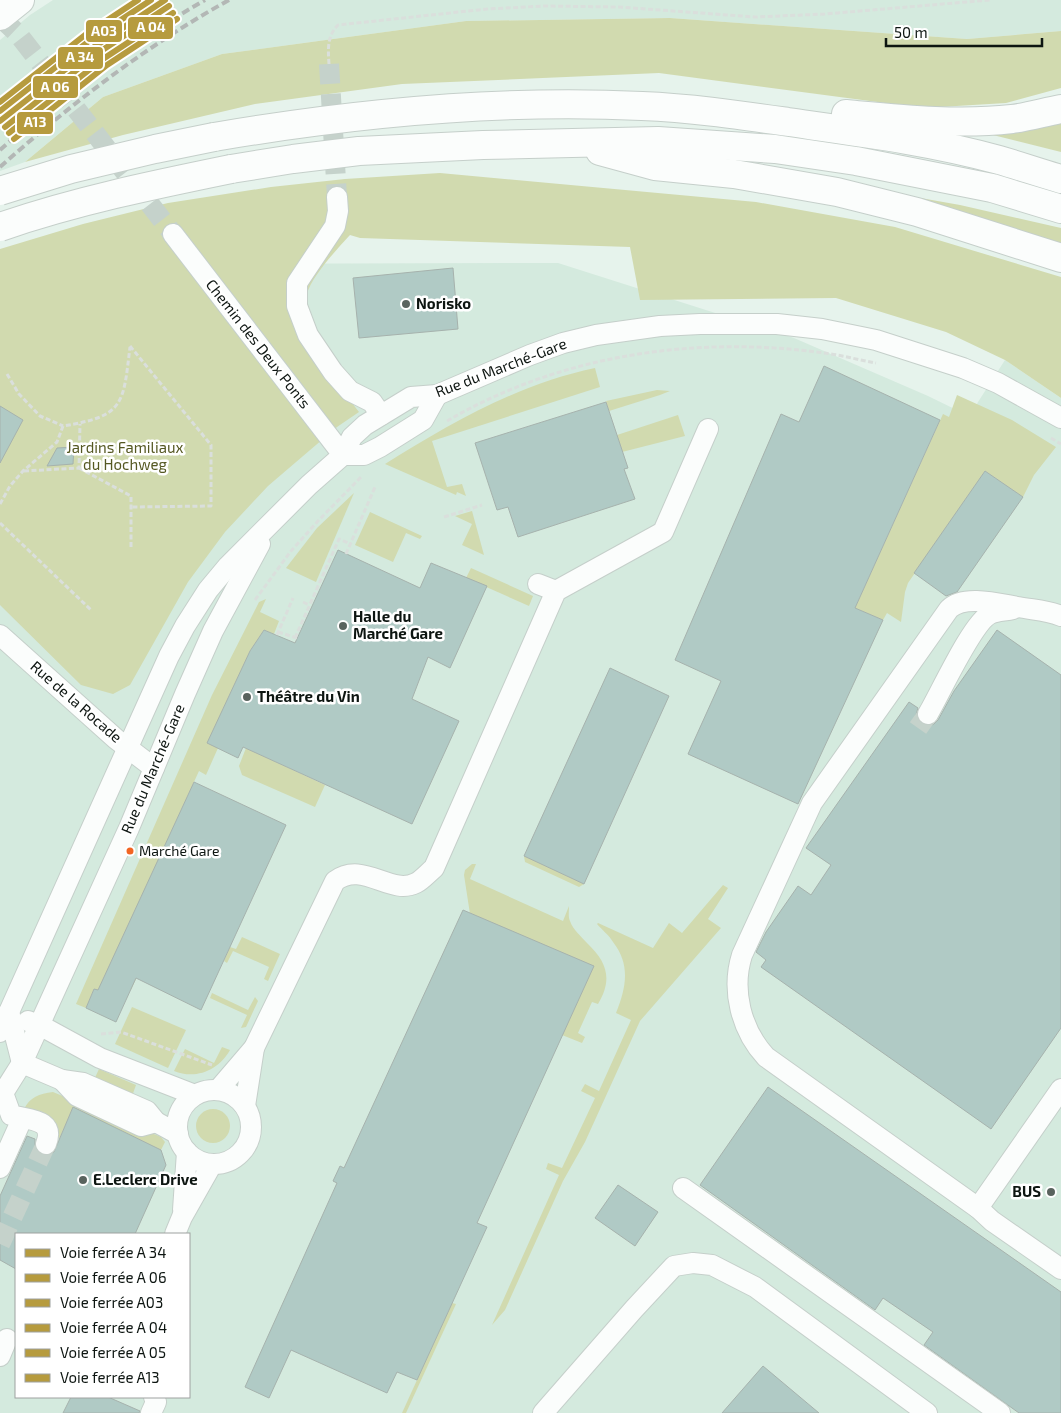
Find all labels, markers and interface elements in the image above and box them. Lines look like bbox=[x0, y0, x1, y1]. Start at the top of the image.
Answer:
scale bar bbox=[886, 15, 1042, 47]
line badge: A 04 bbox=[127, 16, 174, 40]
text: A 04 bbox=[136, 18, 166, 35]
line badge: A03 bbox=[85, 19, 123, 43]
text: A03 bbox=[91, 22, 117, 39]
text: 50 m bbox=[894, 23, 928, 41]
line badge: A 34 bbox=[57, 46, 104, 70]
text: A 34 bbox=[66, 48, 94, 65]
line badge: A 06 bbox=[32, 75, 79, 99]
text: A 06 bbox=[41, 78, 69, 95]
line badge: A13 bbox=[16, 111, 54, 135]
text: A13 bbox=[24, 113, 46, 130]
street label: Chemin des Deux Ponts bbox=[203, 275, 315, 412]
place label: Norisko bbox=[416, 294, 471, 312]
marker: Norisko bbox=[400, 298, 412, 310]
street label: Rue du Marché-Gare bbox=[432, 334, 569, 400]
park label: Jardins Familiaux du Hochweg bbox=[67, 438, 184, 473]
place label: Halle du Marché Gare bbox=[353, 607, 443, 642]
marker: Halle du Marché Gare bbox=[337, 620, 349, 632]
street label: Rue de la Rocade bbox=[27, 657, 126, 746]
place label: Théâtre du Vin bbox=[257, 687, 360, 705]
marker: Théâtre du Vin bbox=[241, 691, 253, 703]
street label: Rue du Marché-Gare bbox=[117, 701, 188, 836]
place label: Marché Gare bbox=[139, 842, 219, 859]
marker: Marché Gare bbox=[125, 846, 135, 856]
place label: E.Leclerc Drive bbox=[93, 1170, 198, 1188]
marker: E.Leclerc Drive bbox=[77, 1174, 89, 1186]
place label: BUS bbox=[1012, 1182, 1041, 1200]
marker: BUS bbox=[1045, 1186, 1057, 1198]
legend bbox=[15, 1233, 190, 1398]
text: Voie ferrée A 34 bbox=[60, 1243, 166, 1261]
text: Voie ferrée A 06 bbox=[60, 1268, 166, 1286]
text: Voie ferrée A03 bbox=[60, 1293, 163, 1311]
text: Voie ferrée A 04 bbox=[60, 1318, 167, 1336]
text: Voie ferrée A 05 bbox=[60, 1343, 166, 1361]
text: Voie ferrée A13 bbox=[60, 1368, 160, 1386]

